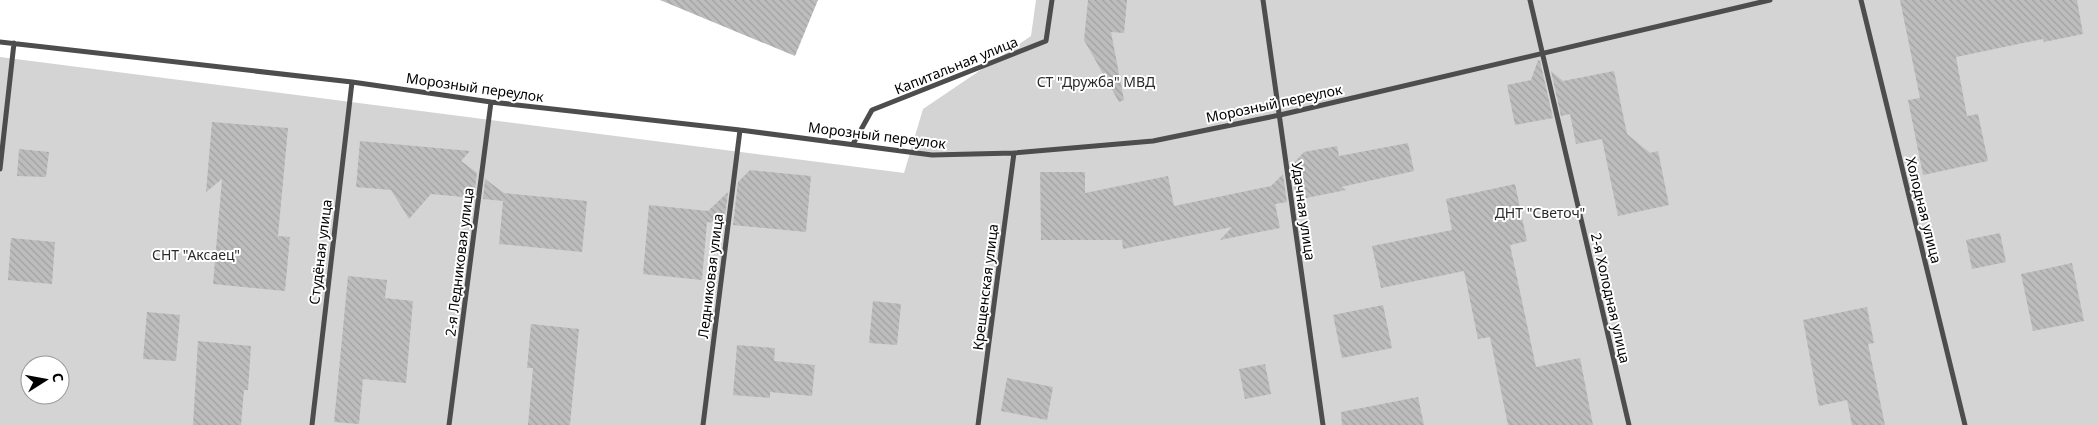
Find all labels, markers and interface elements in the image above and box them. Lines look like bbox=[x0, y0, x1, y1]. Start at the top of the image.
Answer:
street label: Капитальная улица bbox=[891, 32, 1021, 98]
street label: Морозный переулок bbox=[405, 68, 546, 106]
park label: СТ "Дружба" МВД bbox=[1037, 72, 1156, 91]
street label: Морозный переулок bbox=[1204, 79, 1344, 127]
street label: Морозный переулок bbox=[807, 117, 948, 153]
street label: Холодная улица bbox=[1902, 155, 1946, 265]
street label: Удачная улица bbox=[1288, 160, 1320, 262]
street label: 2-я Ледниковая улица bbox=[440, 186, 478, 338]
street label: Студёная улица bbox=[304, 198, 336, 306]
park label: ДНТ "Светоч" bbox=[1495, 203, 1585, 222]
street label: Ледниковая улица bbox=[693, 212, 727, 340]
street label: Крещенская улица bbox=[968, 223, 1002, 351]
street label: 2-я Холодная улица bbox=[1587, 231, 1635, 365]
park label: СНТ "Аксаец" bbox=[152, 245, 240, 264]
north arrow bbox=[20, 355, 70, 405]
text: С bbox=[48, 371, 68, 384]

